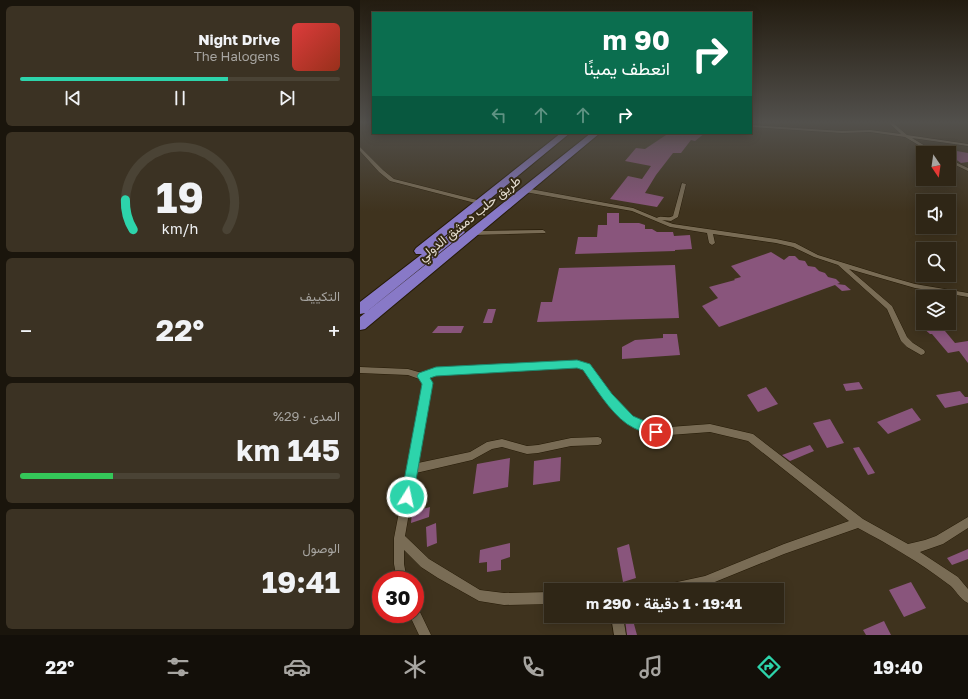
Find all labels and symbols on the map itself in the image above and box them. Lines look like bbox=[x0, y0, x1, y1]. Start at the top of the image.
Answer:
north arrow bbox=[916, 146, 956, 186]
street label: طريق حلب دمشق الدولي bbox=[415, 172, 525, 266]
pin bbox=[639, 415, 673, 449]
position arrow bbox=[386, 476, 428, 518]
speed limit sign: 30 bbox=[372, 571, 424, 623]

